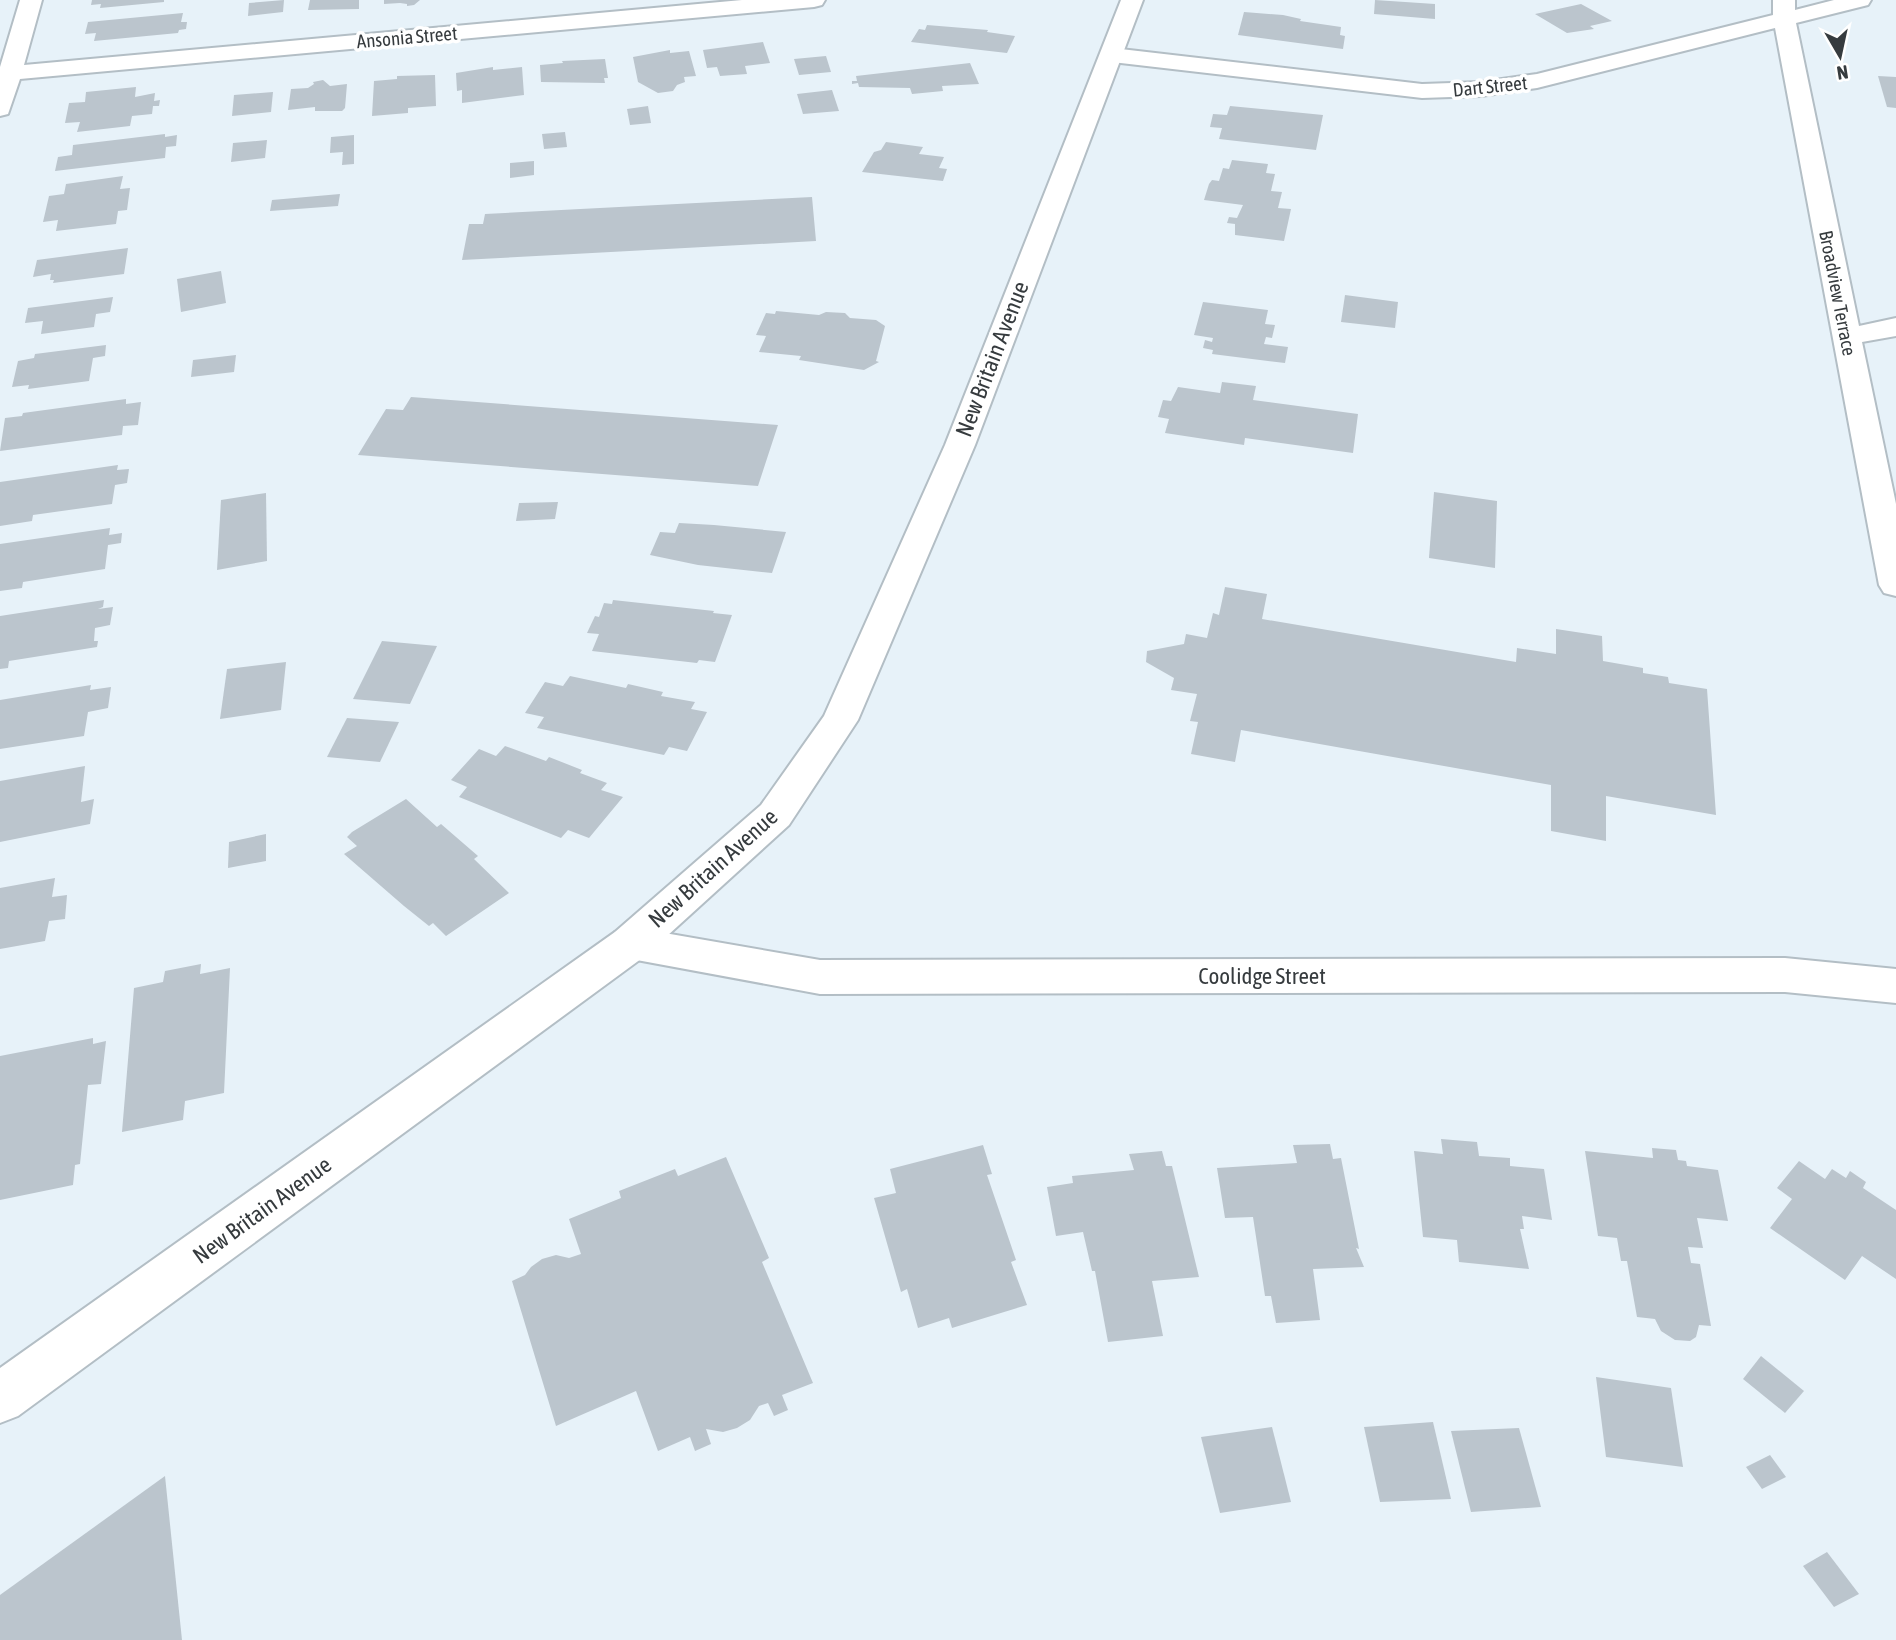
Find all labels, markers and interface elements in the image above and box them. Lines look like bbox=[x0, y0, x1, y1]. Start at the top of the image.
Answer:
north arrow bbox=[1805, 21, 1875, 91]
street label: Ansonia Street bbox=[356, 22, 458, 52]
text: N bbox=[1835, 61, 1850, 85]
street label: Dart Street bbox=[1452, 71, 1528, 101]
street label: Broadview Terrace bbox=[1815, 229, 1861, 357]
street label: New Britain Avenue bbox=[950, 278, 1034, 440]
street label: New Britain Avenue bbox=[643, 803, 783, 933]
street label: Coolidge Street bbox=[1198, 963, 1326, 989]
street label: New Britain Avenue bbox=[188, 1151, 336, 1269]

